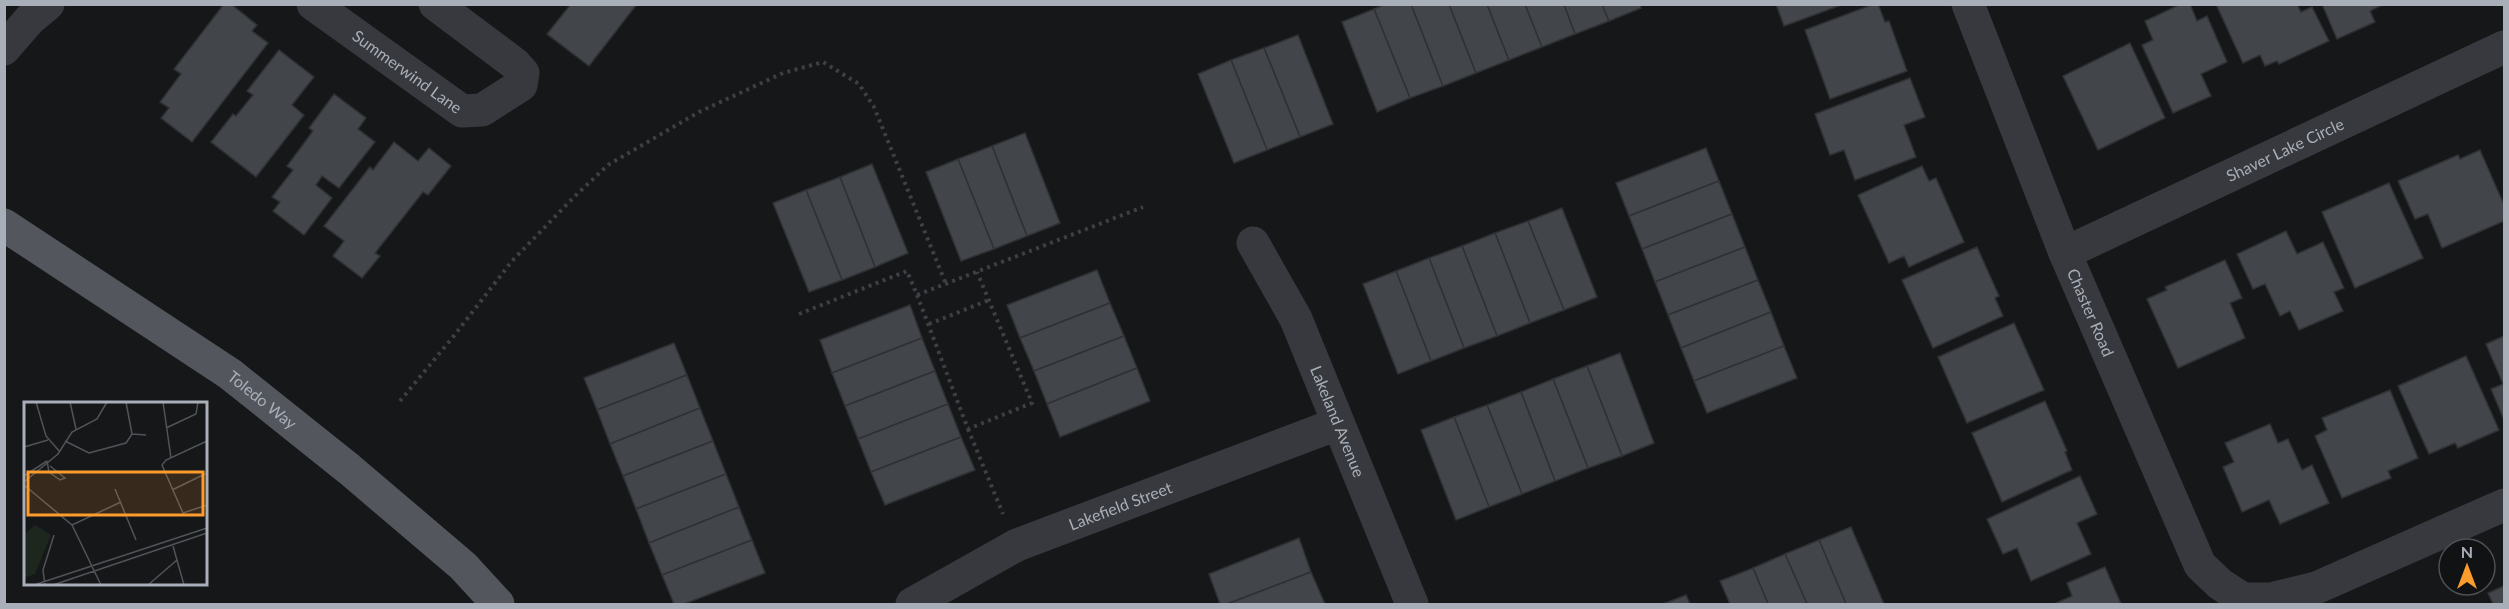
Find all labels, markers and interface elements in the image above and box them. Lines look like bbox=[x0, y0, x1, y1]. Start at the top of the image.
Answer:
street label: Summerwind Lane bbox=[349, 26, 466, 117]
street label: Shaver Lake Circle bbox=[2223, 114, 2347, 185]
street label: Chaster Road bbox=[2064, 265, 2119, 359]
street label: Lakeland Avenue bbox=[1307, 363, 1369, 480]
street label: Toledo Way bbox=[224, 366, 301, 433]
inset map bbox=[24, 402, 207, 585]
street label: Lakefield Street bbox=[1066, 477, 1175, 534]
north arrow bbox=[2437, 537, 2497, 597]
text: N bbox=[2461, 542, 2473, 561]

